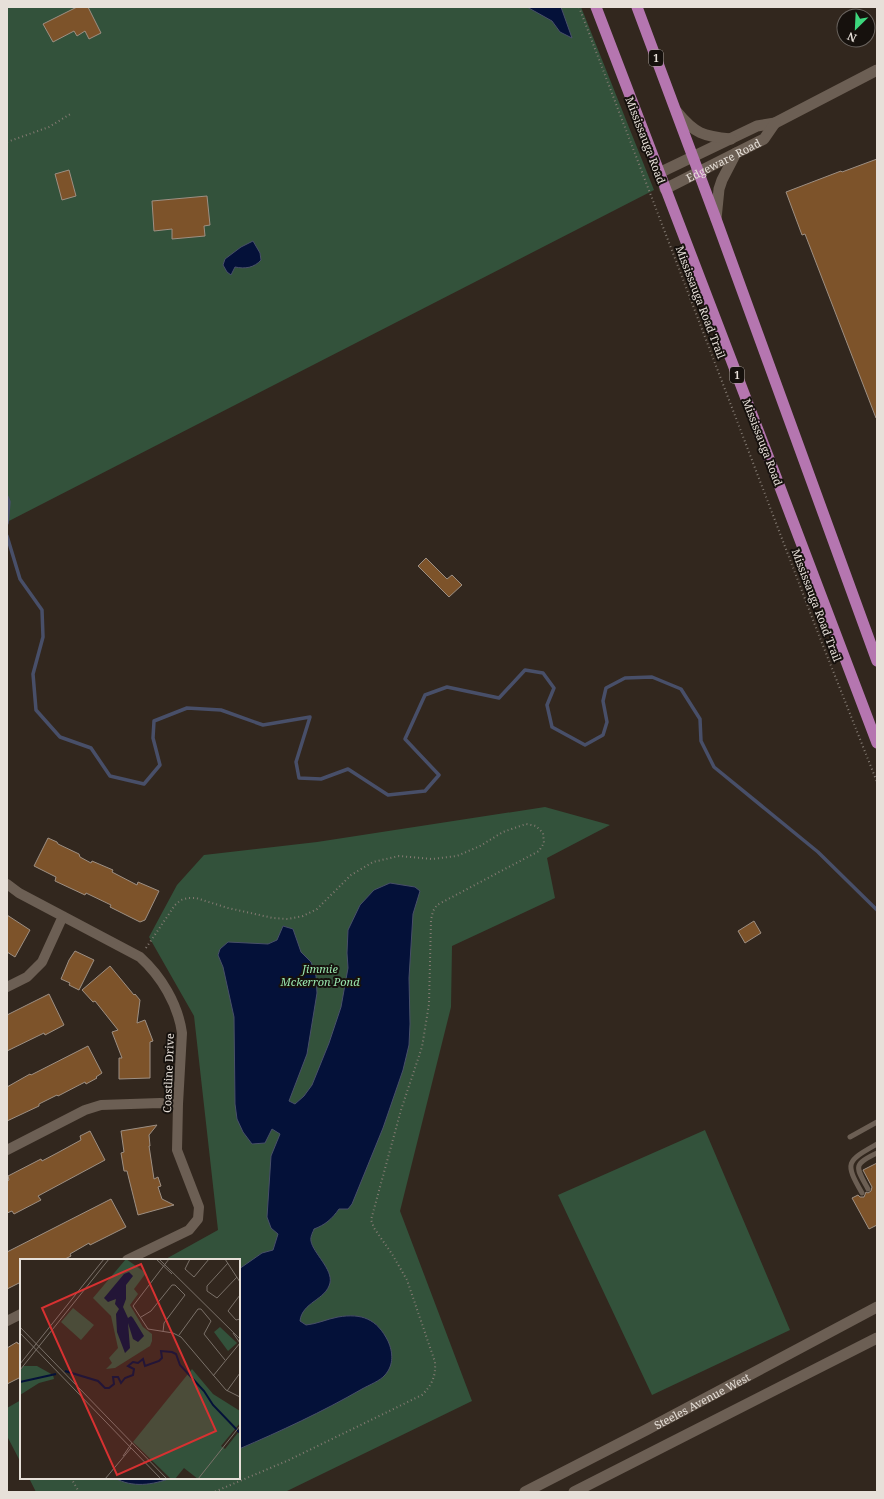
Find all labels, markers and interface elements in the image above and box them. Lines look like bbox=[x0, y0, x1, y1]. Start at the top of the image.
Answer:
north arrow bbox=[836, 8, 876, 48]
text: N bbox=[844, 29, 859, 46]
road number: 1 bbox=[649, 50, 663, 66]
street label: Mississauga Road bbox=[623, 94, 670, 186]
street label: Edgeware Road bbox=[683, 134, 763, 185]
street label: Mississauga Road Trail bbox=[673, 244, 730, 361]
road number: 1 bbox=[730, 367, 744, 383]
street label: Mississauga Road bbox=[740, 396, 787, 488]
street label: Mississauga Road Trail bbox=[789, 547, 846, 664]
park label: Jimmie Mckerron Pond bbox=[279, 961, 360, 989]
street label: Coastline Drive bbox=[159, 1033, 177, 1113]
inset map bbox=[20, 1259, 240, 1479]
street label: Steeles Avenue West bbox=[651, 1369, 752, 1432]

